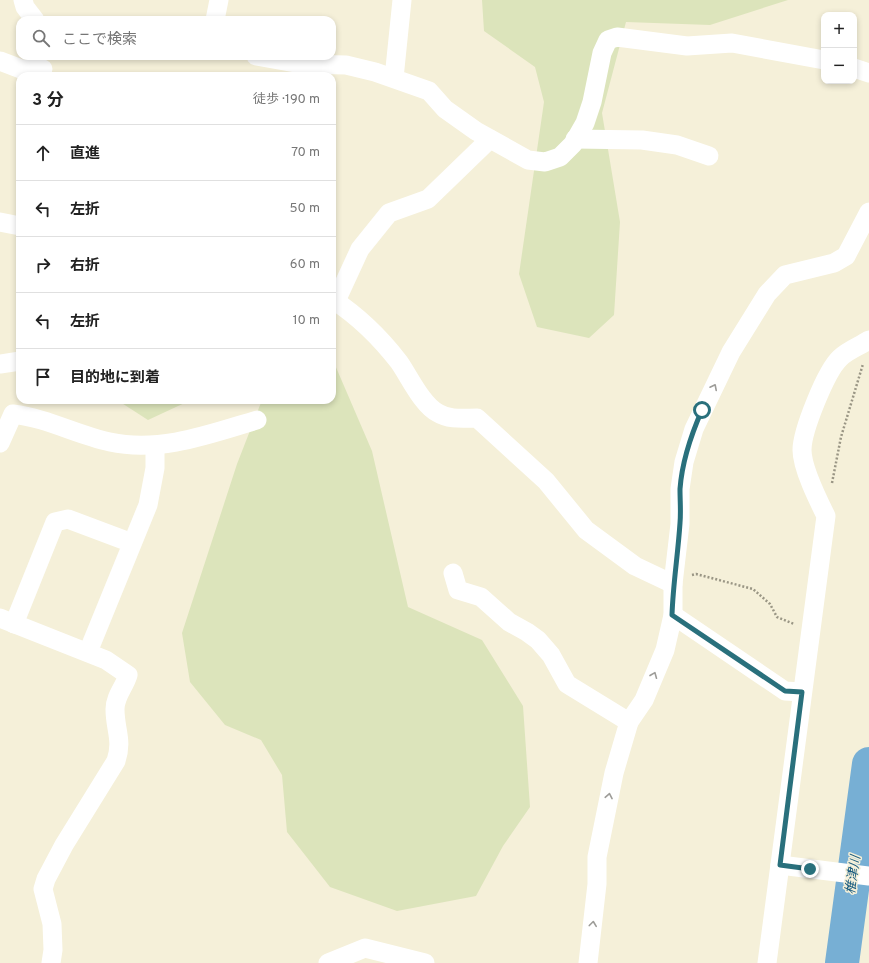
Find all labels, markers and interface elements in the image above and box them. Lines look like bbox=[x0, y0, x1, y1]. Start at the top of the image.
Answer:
map controls bbox=[821, 12, 857, 84]
button: + bbox=[821, 12, 857, 48]
search box bbox=[16, 16, 336, 60]
icon: search bbox=[30, 27, 52, 49]
text: ここで検索 bbox=[62, 31, 137, 50]
button: − bbox=[821, 48, 857, 84]
text: 3 分 bbox=[32, 90, 63, 112]
text: 徒歩 · 190 m bbox=[253, 92, 320, 108]
icon: ahead bbox=[32, 142, 54, 164]
text: 直進 bbox=[70, 145, 100, 164]
text: 70 m bbox=[291, 145, 320, 161]
icon: left bbox=[32, 198, 54, 220]
text: 左折 bbox=[70, 201, 100, 220]
text: 50 m bbox=[290, 201, 320, 217]
icon: right bbox=[32, 254, 54, 276]
text: 右折 bbox=[70, 257, 100, 276]
text: 60 m bbox=[290, 257, 320, 273]
icon: left bbox=[32, 310, 54, 332]
text: 左折 bbox=[70, 313, 100, 332]
text: 10 m bbox=[293, 313, 320, 329]
icon: arrive bbox=[32, 366, 54, 388]
text: 目的地に到着 bbox=[70, 369, 160, 388]
one-way arrow bbox=[709, 383, 717, 391]
route start bbox=[693, 401, 711, 419]
one-way arrow bbox=[650, 672, 658, 679]
one-way arrow bbox=[605, 793, 613, 799]
water label: 椎津川 bbox=[843, 853, 865, 895]
route end bbox=[801, 860, 819, 878]
one-way arrow bbox=[588, 921, 597, 927]

